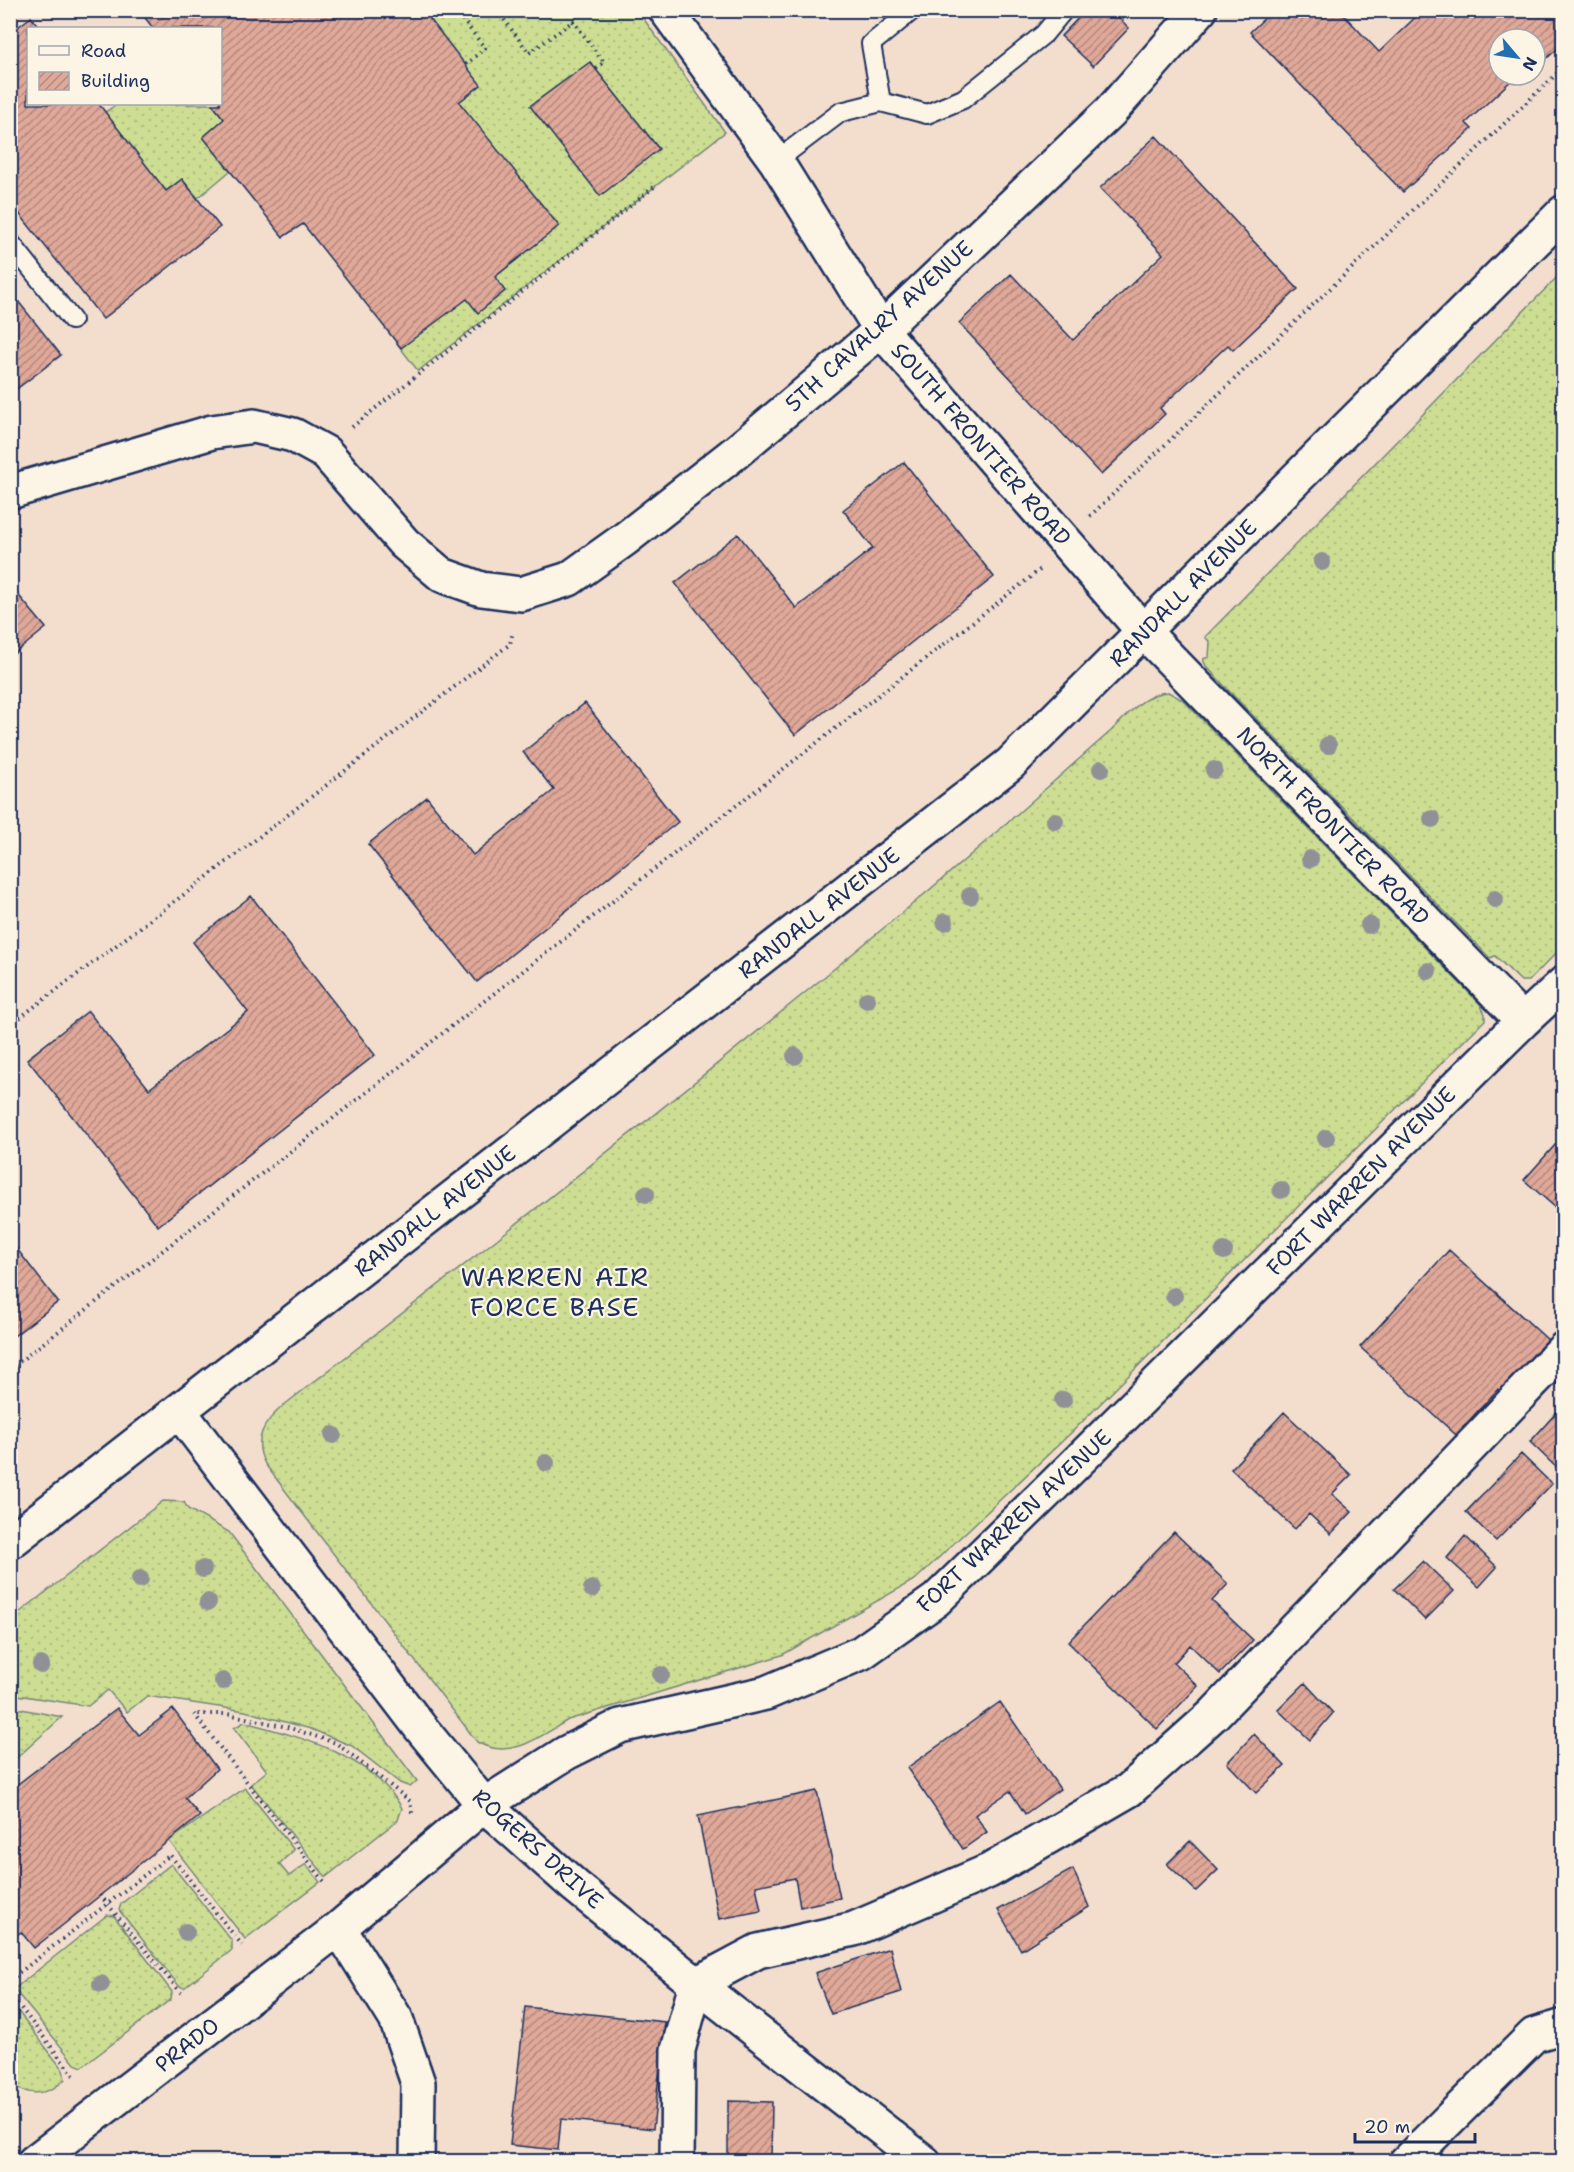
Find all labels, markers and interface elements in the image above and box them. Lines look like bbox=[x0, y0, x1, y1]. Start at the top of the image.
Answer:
legend bbox=[27, 27, 222, 105]
north arrow bbox=[1487, 27, 1547, 87]
text: Road bbox=[81, 39, 126, 63]
text: N bbox=[1517, 53, 1542, 75]
text: Building bbox=[81, 69, 150, 93]
street label: 5TH CAVALRY AVENUE bbox=[779, 234, 979, 418]
street label: SOUTH FRONTIER ROAD bbox=[885, 336, 1077, 552]
street label: RANDALL AVENUE bbox=[1103, 513, 1263, 673]
street label: NORTH FRONTIER ROAD bbox=[1230, 720, 1436, 932]
street label: RANDALL AVENUE bbox=[732, 841, 906, 985]
street label: FORT WARREN AVENUE bbox=[1260, 1080, 1462, 1282]
street label: RANDALL AVENUE bbox=[348, 1139, 522, 1283]
district label: WARREN AIR FORCE BASE bbox=[461, 1259, 649, 1324]
street label: FORT WARREN AVENUE bbox=[910, 1423, 1118, 1619]
street label: ROGERS DRIVE bbox=[466, 1783, 610, 1915]
street label: PRADO bbox=[149, 2011, 225, 2079]
scale bar bbox=[1355, 2106, 1475, 2144]
text: 20 m bbox=[1364, 2115, 1410, 2139]

